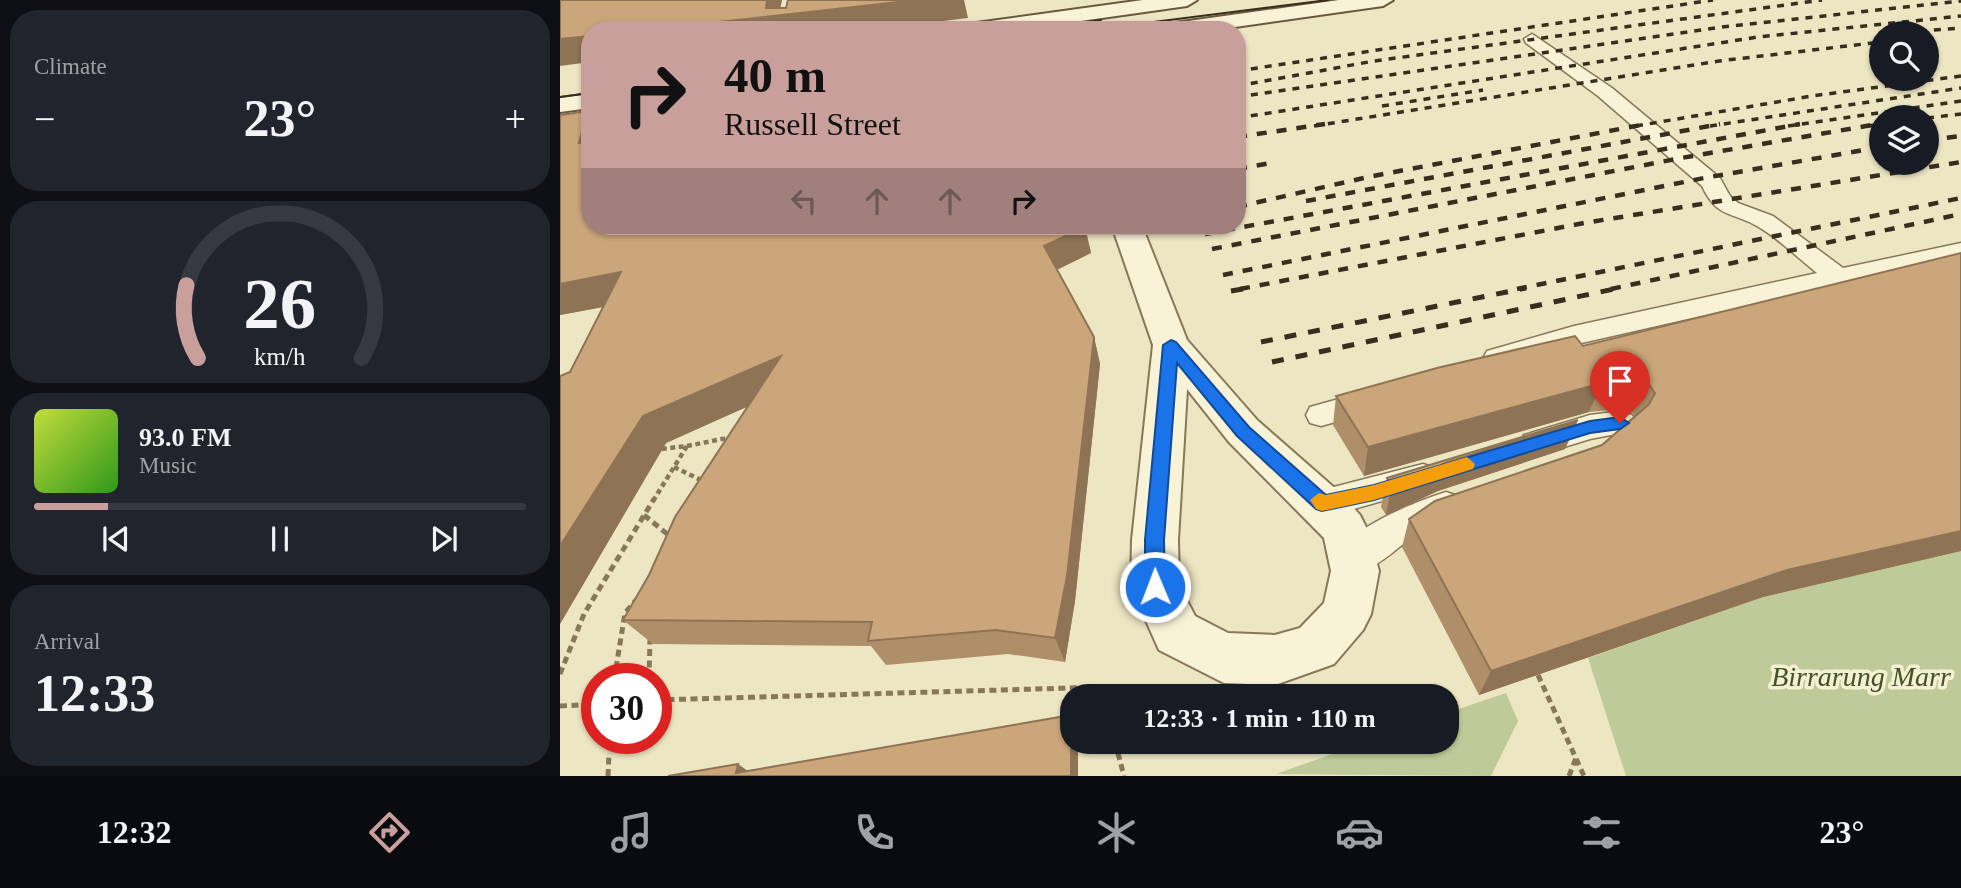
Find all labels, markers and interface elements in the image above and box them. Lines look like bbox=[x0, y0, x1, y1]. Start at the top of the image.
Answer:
map controls bbox=[1869, 21, 1939, 175]
button: search bbox=[1869, 21, 1939, 91]
text: 40 m bbox=[724, 48, 826, 103]
icon: right bbox=[609, 49, 700, 140]
text: Climate bbox=[34, 54, 107, 79]
text: 23° bbox=[244, 90, 316, 147]
text: − bbox=[34, 98, 55, 140]
text: + bbox=[505, 98, 526, 140]
button: layers bbox=[1869, 105, 1939, 175]
text: Russell Street bbox=[724, 106, 901, 142]
icon: left bbox=[785, 182, 823, 220]
icon: ahead bbox=[858, 182, 896, 220]
icon: ahead bbox=[931, 182, 969, 220]
icon: right bbox=[1004, 182, 1042, 220]
text: 26 bbox=[244, 264, 316, 345]
text: km/h bbox=[254, 343, 306, 370]
pin bbox=[1590, 351, 1650, 423]
icon: arrive bbox=[1601, 362, 1639, 400]
text: 93.0 FM bbox=[139, 423, 231, 452]
text: Music bbox=[139, 453, 197, 478]
icon: previous bbox=[97, 520, 135, 558]
icon: pause bbox=[261, 520, 299, 558]
icon: next bbox=[425, 520, 463, 558]
position arrow bbox=[1118, 550, 1192, 624]
text: Arrival bbox=[34, 629, 100, 654]
park label: Birrarung Marr bbox=[1771, 661, 1951, 692]
speed limit sign: 30 bbox=[581, 663, 672, 754]
text: 12:33 bbox=[34, 665, 155, 722]
text: 12:33 · 1 min · 110 m bbox=[1143, 704, 1376, 733]
icon: directions bbox=[365, 808, 414, 857]
icon: music bbox=[607, 808, 656, 857]
icon: phone bbox=[850, 808, 899, 857]
icon: climate bbox=[1092, 808, 1141, 857]
icon: car bbox=[1335, 808, 1384, 857]
icon: filters bbox=[1577, 808, 1626, 857]
text: 12:32 bbox=[97, 814, 171, 850]
text: 23° bbox=[1819, 814, 1864, 850]

